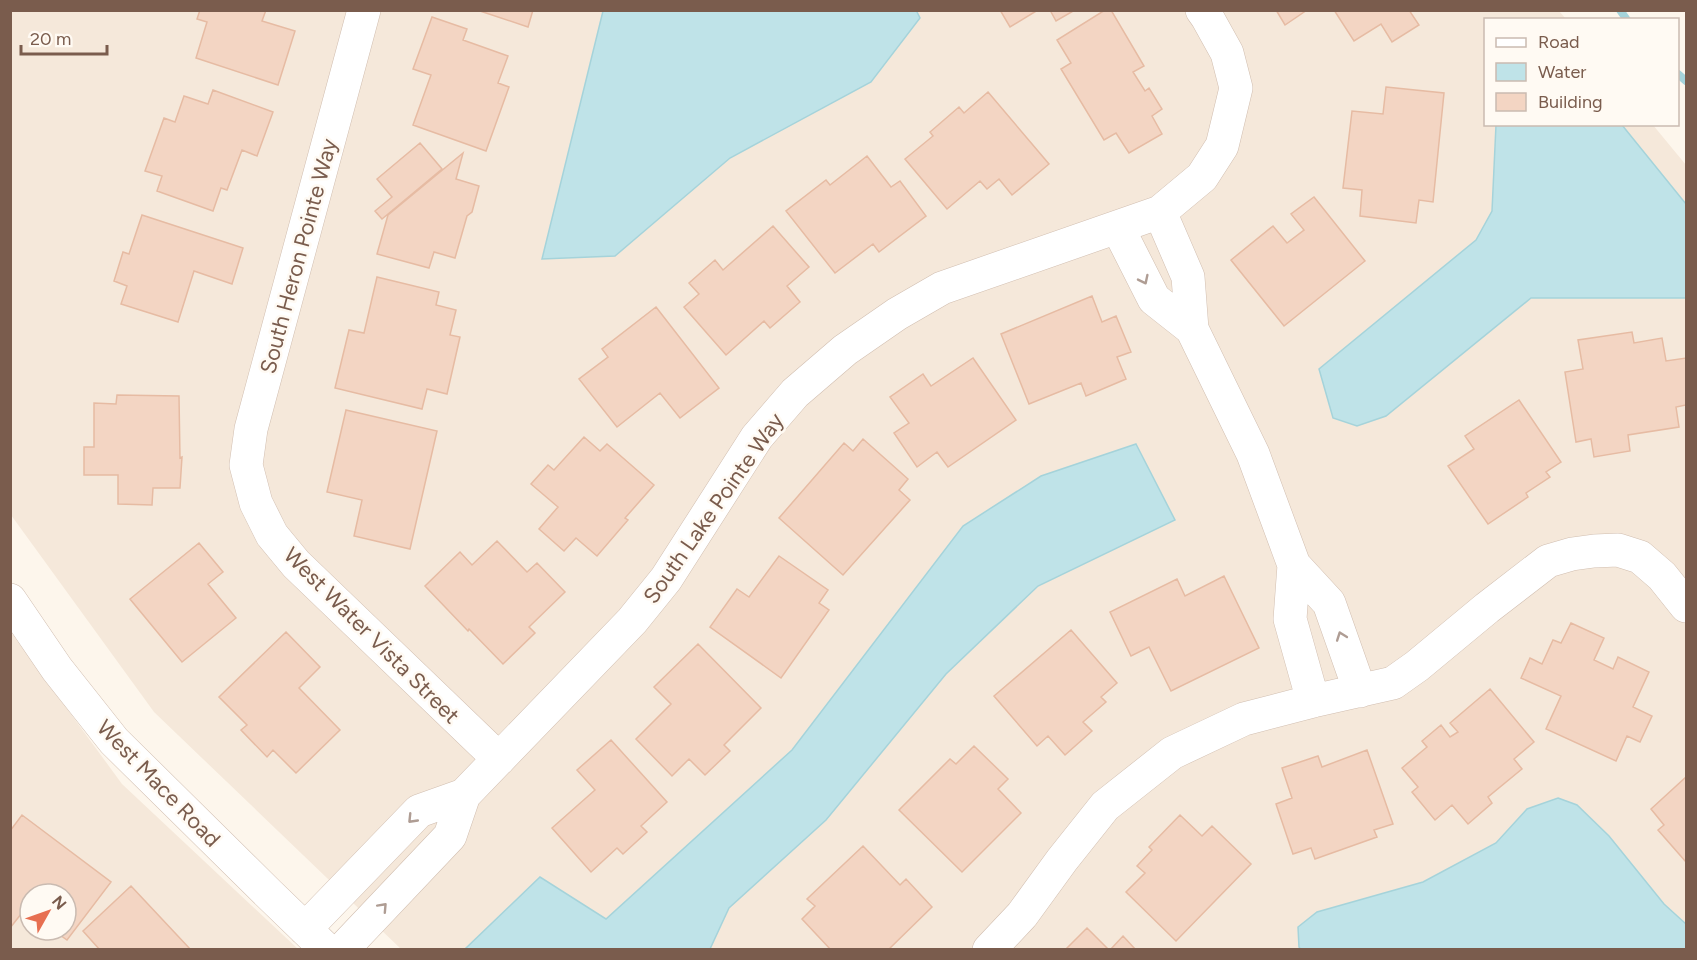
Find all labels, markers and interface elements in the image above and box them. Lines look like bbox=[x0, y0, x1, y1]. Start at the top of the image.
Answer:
scale bar bbox=[21, 18, 106, 56]
legend bbox=[1484, 18, 1679, 126]
text: 20 m bbox=[30, 28, 71, 50]
text: Road bbox=[1538, 31, 1579, 53]
text: Water bbox=[1538, 61, 1586, 83]
text: Building bbox=[1538, 91, 1603, 113]
street label: South Heron Pointe Way bbox=[254, 135, 343, 377]
one-way arrow bbox=[1137, 273, 1149, 284]
street label: South Lake Pointe Way bbox=[637, 407, 790, 609]
street label: West Water Vista Street bbox=[278, 542, 465, 729]
one-way arrow bbox=[1335, 631, 1348, 642]
street label: West Mace Road bbox=[91, 714, 226, 852]
one-way arrow bbox=[408, 812, 419, 822]
north arrow bbox=[18, 882, 78, 942]
text: N bbox=[48, 892, 70, 914]
one-way arrow bbox=[375, 903, 386, 914]

